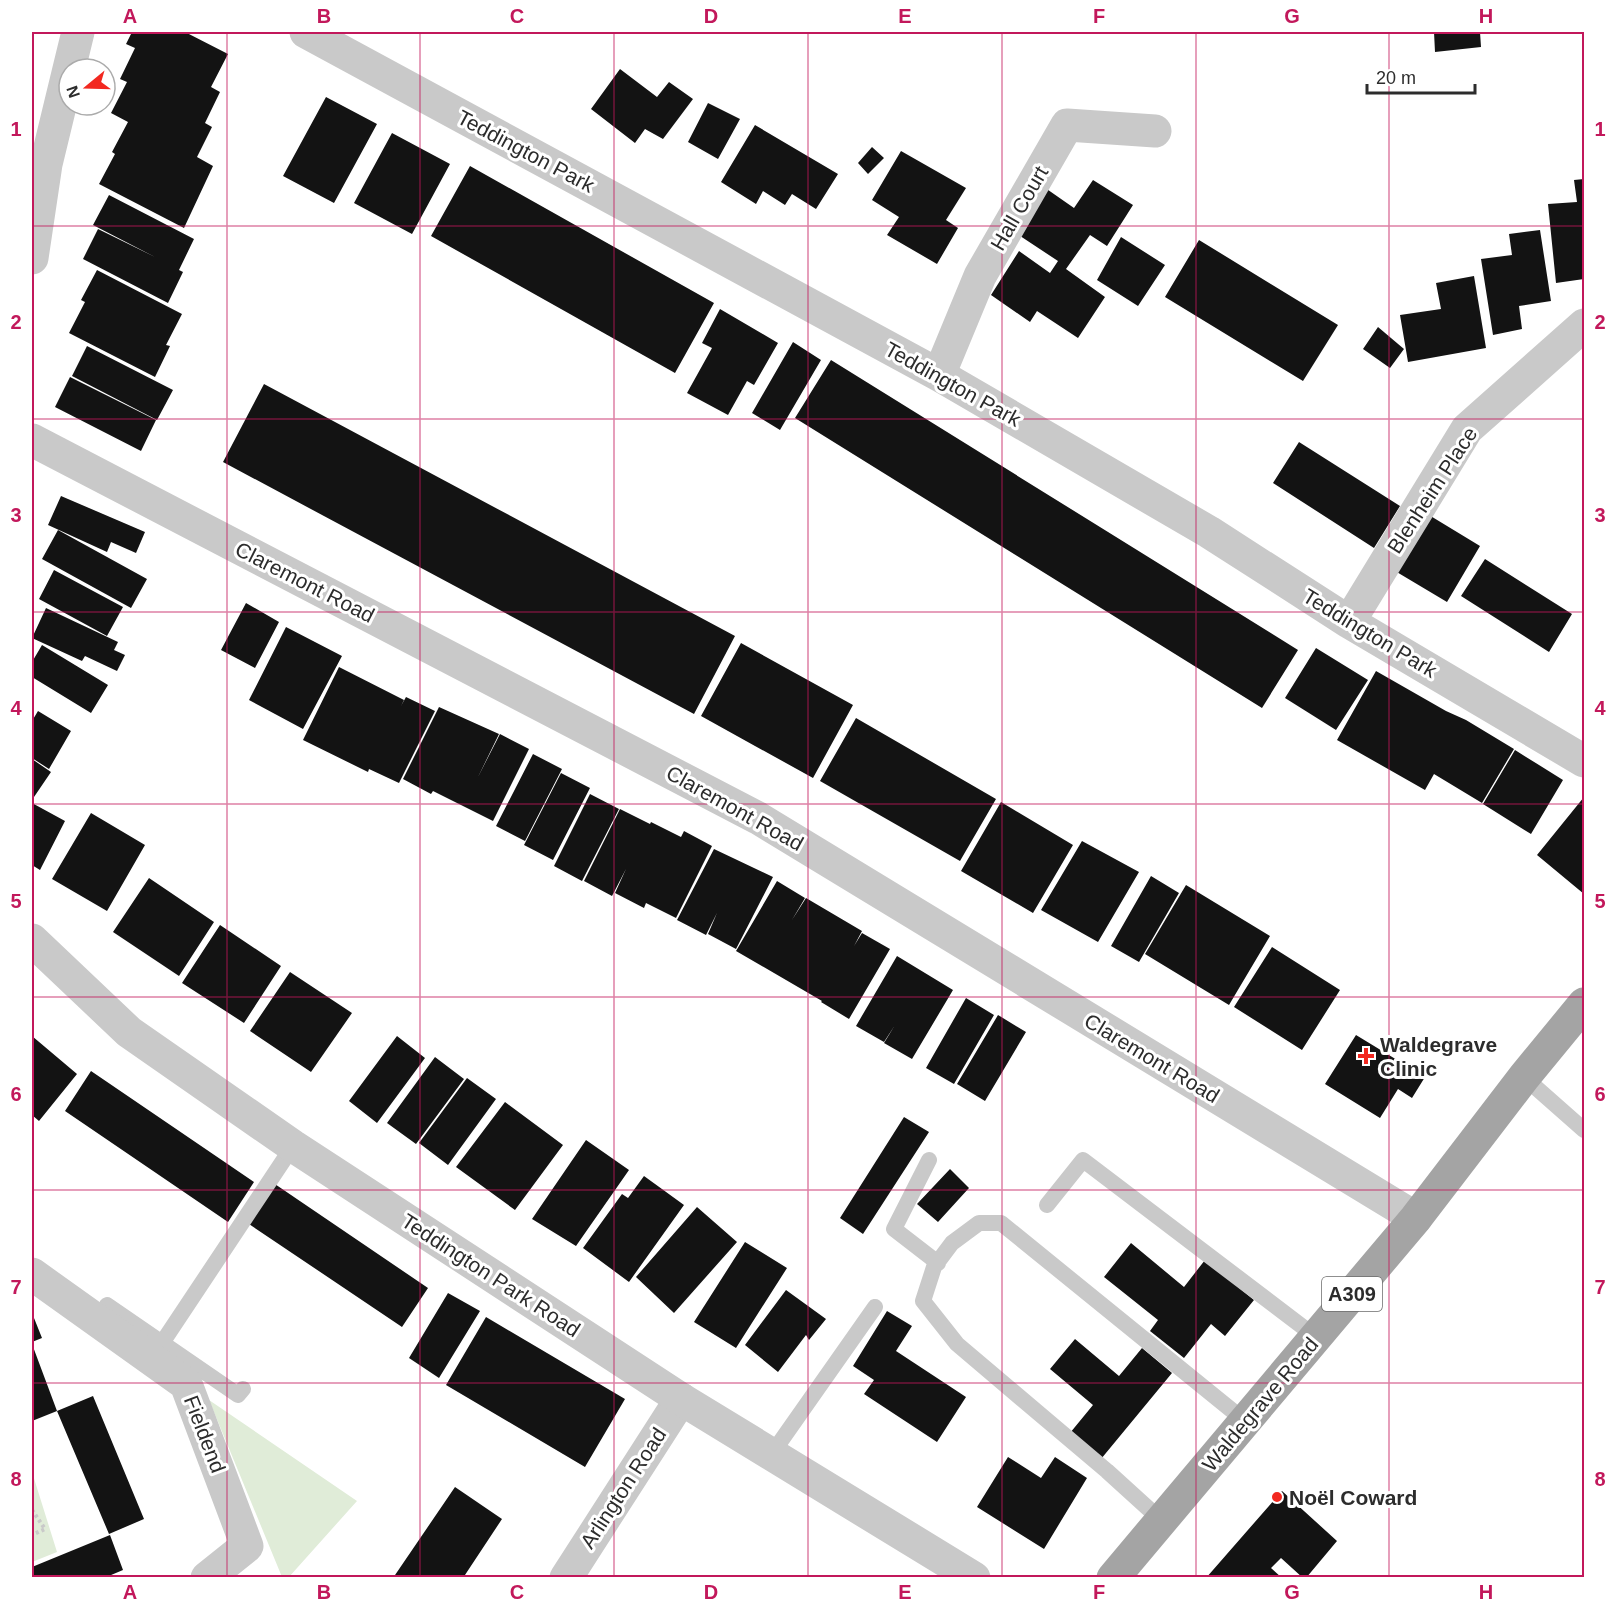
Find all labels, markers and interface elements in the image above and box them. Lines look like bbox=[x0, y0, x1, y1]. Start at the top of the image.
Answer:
text: A bbox=[123, 5, 137, 27]
text: B bbox=[317, 5, 331, 27]
text: C bbox=[510, 5, 524, 27]
text: D bbox=[704, 5, 718, 27]
text: E bbox=[898, 5, 912, 27]
text: F bbox=[1093, 5, 1105, 27]
text: G bbox=[1284, 5, 1300, 27]
text: H bbox=[1479, 5, 1493, 27]
north arrow bbox=[57, 57, 117, 117]
scale bar bbox=[1367, 57, 1475, 95]
text: 20 m bbox=[1376, 68, 1416, 88]
text: N bbox=[63, 83, 83, 100]
street label: Teddington Park bbox=[454, 105, 599, 197]
text: 1 bbox=[10, 118, 22, 140]
text: 1 bbox=[1594, 118, 1606, 140]
street label: Hall Court bbox=[986, 162, 1052, 254]
text: 2 bbox=[10, 311, 22, 333]
text: 2 bbox=[1594, 311, 1606, 333]
street label: Teddington Park bbox=[881, 337, 1025, 431]
street label: Blenheim Place bbox=[1383, 423, 1481, 557]
text: 3 bbox=[10, 504, 22, 526]
text: 3 bbox=[1594, 504, 1606, 526]
street label: Claremont Road bbox=[232, 537, 378, 627]
street label: Teddington Park bbox=[1299, 584, 1441, 682]
text: 4 bbox=[10, 697, 22, 719]
text: 4 bbox=[1594, 697, 1606, 719]
street label: Claremont Road bbox=[663, 761, 807, 855]
text: 5 bbox=[10, 890, 22, 912]
text: 5 bbox=[1594, 890, 1606, 912]
street label: Claremont Road bbox=[1081, 1009, 1223, 1107]
place label: Waldegrave Clinic bbox=[1380, 1033, 1497, 1080]
marker: Waldegrave Clinic bbox=[1357, 1047, 1375, 1065]
text: 6 bbox=[10, 1083, 22, 1105]
text: 6 bbox=[1594, 1083, 1606, 1105]
street label: Teddington Park Road bbox=[398, 1209, 584, 1341]
text: 7 bbox=[10, 1276, 22, 1298]
text: 7 bbox=[1594, 1276, 1606, 1298]
road number: A309 bbox=[1322, 1277, 1382, 1311]
street label: Waldegrave Road bbox=[1197, 1333, 1323, 1475]
street label: Fieldend bbox=[180, 1392, 230, 1476]
street label: Arlington Road bbox=[576, 1423, 670, 1553]
text: 8 bbox=[10, 1468, 22, 1490]
text: 8 bbox=[1594, 1468, 1606, 1490]
place label: Noël Coward bbox=[1289, 1486, 1417, 1509]
marker: Noël Coward bbox=[1270, 1490, 1284, 1504]
text: A bbox=[123, 1581, 137, 1603]
text: B bbox=[317, 1581, 331, 1603]
text: C bbox=[510, 1581, 524, 1603]
text: D bbox=[704, 1581, 718, 1603]
text: E bbox=[898, 1581, 912, 1603]
text: F bbox=[1093, 1581, 1105, 1603]
text: G bbox=[1284, 1581, 1300, 1603]
text: H bbox=[1479, 1581, 1493, 1603]

